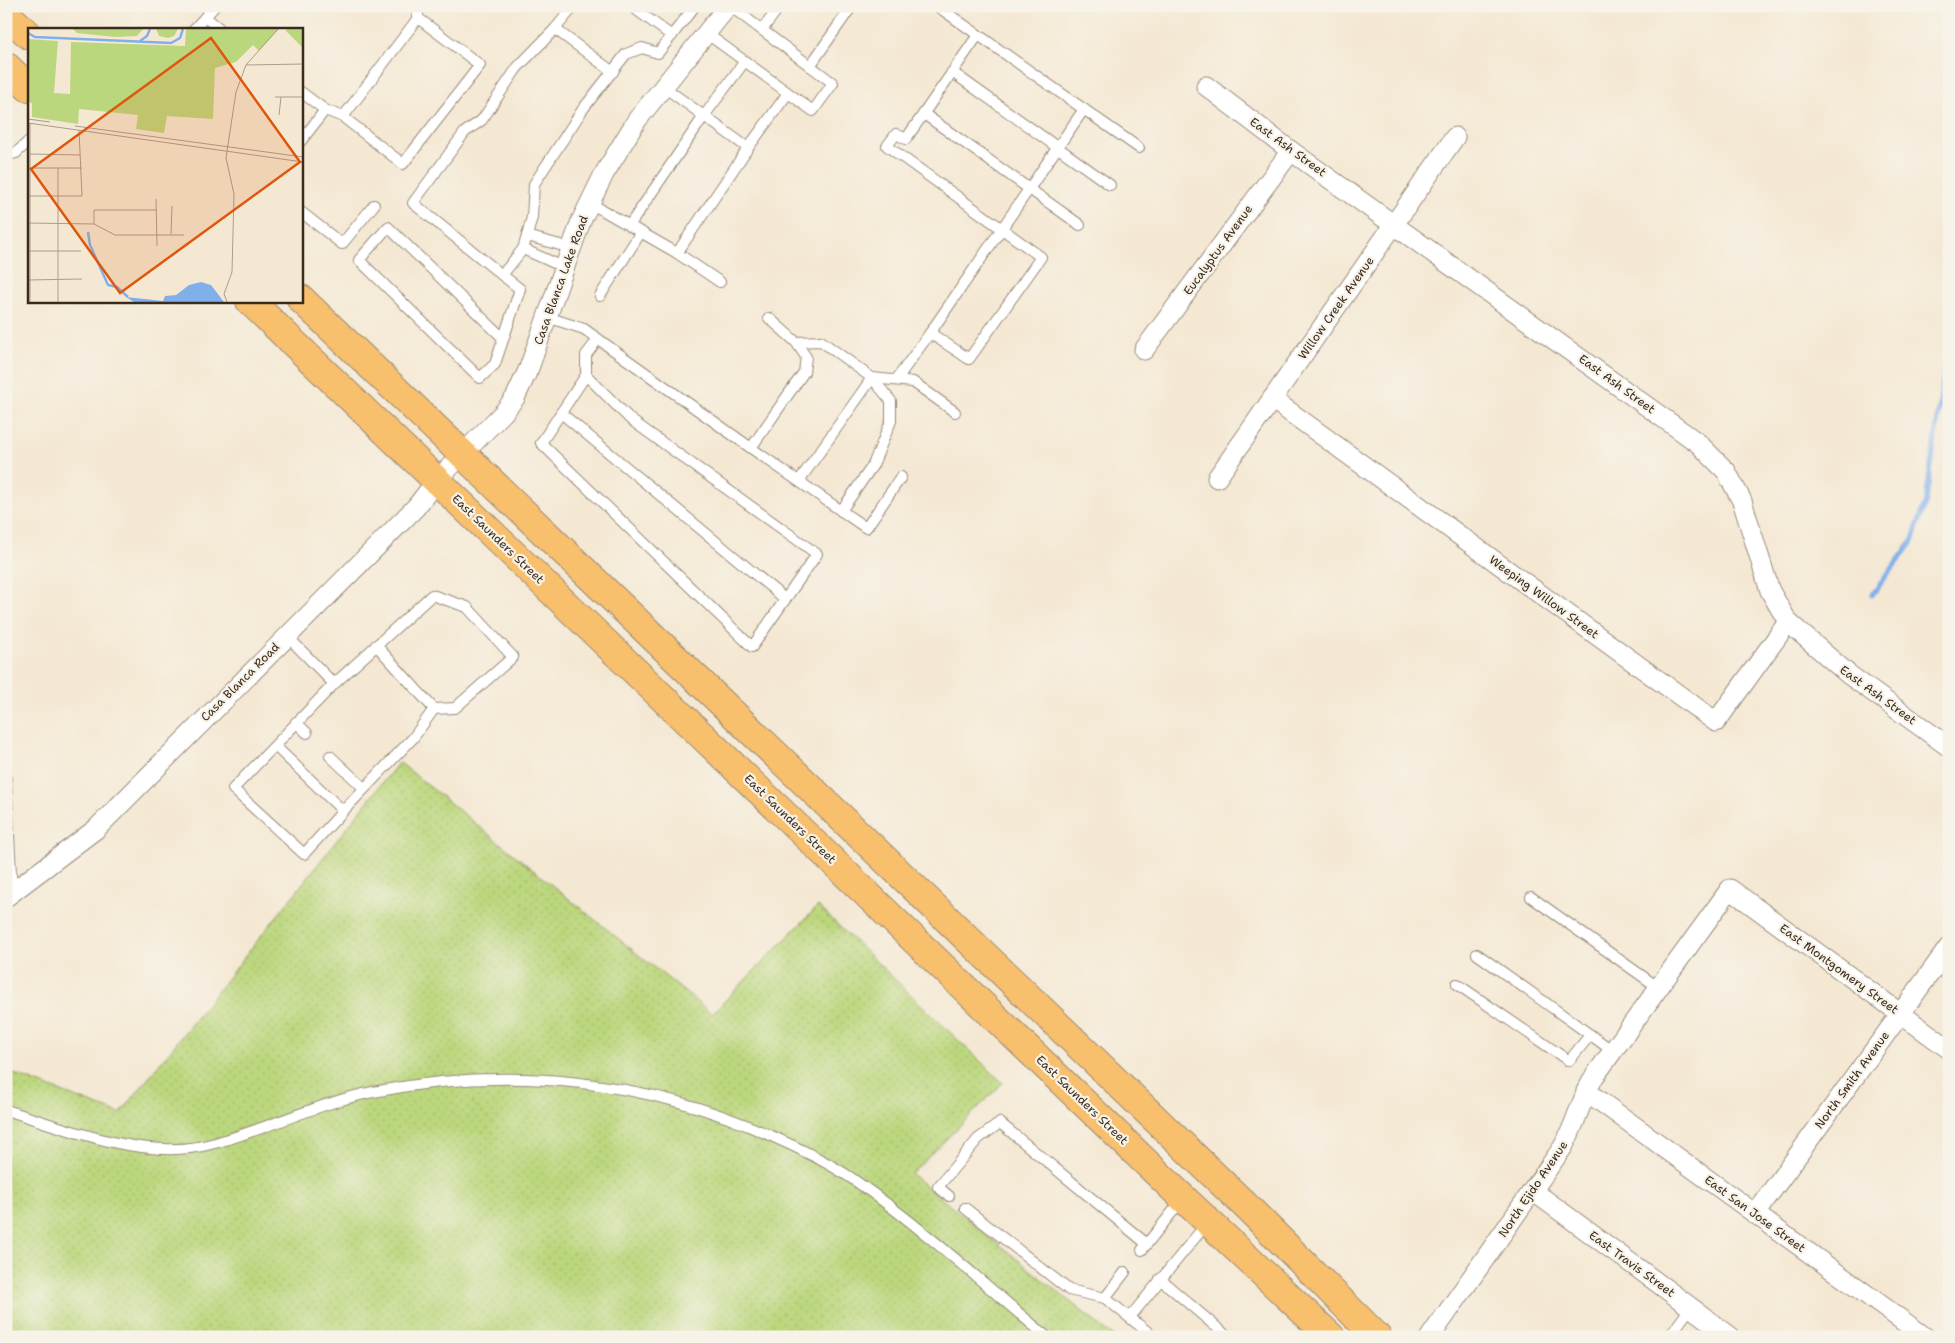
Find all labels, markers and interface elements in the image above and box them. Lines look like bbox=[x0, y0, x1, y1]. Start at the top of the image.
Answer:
inset map bbox=[28, 28, 302, 302]
street label: East Ash Street bbox=[1246, 114, 1330, 180]
street label: Eucalyptus Avenue bbox=[1180, 201, 1256, 298]
street label: Casa Blanca Lake Road bbox=[530, 213, 592, 347]
street label: Willow Creek Avenue bbox=[1294, 253, 1378, 363]
street label: East Ash Street bbox=[1575, 351, 1659, 417]
street label: East Saunders Street bbox=[448, 491, 548, 587]
street label: Weeping Willow Street bbox=[1486, 552, 1602, 642]
street label: Casa Blanca Road bbox=[197, 639, 283, 725]
street label: East Ash Street bbox=[1836, 662, 1920, 728]
street label: East Saunders Street bbox=[740, 771, 840, 867]
street label: East Montgomery Street bbox=[1776, 920, 1902, 1018]
street label: North Smith Avenue bbox=[1811, 1028, 1893, 1132]
street label: East Saunders Street bbox=[1032, 1052, 1132, 1148]
street label: North Ejido Avenue bbox=[1495, 1137, 1571, 1240]
street label: East San Jose Street bbox=[1701, 1172, 1809, 1256]
street label: East Travis Street bbox=[1586, 1227, 1678, 1301]

